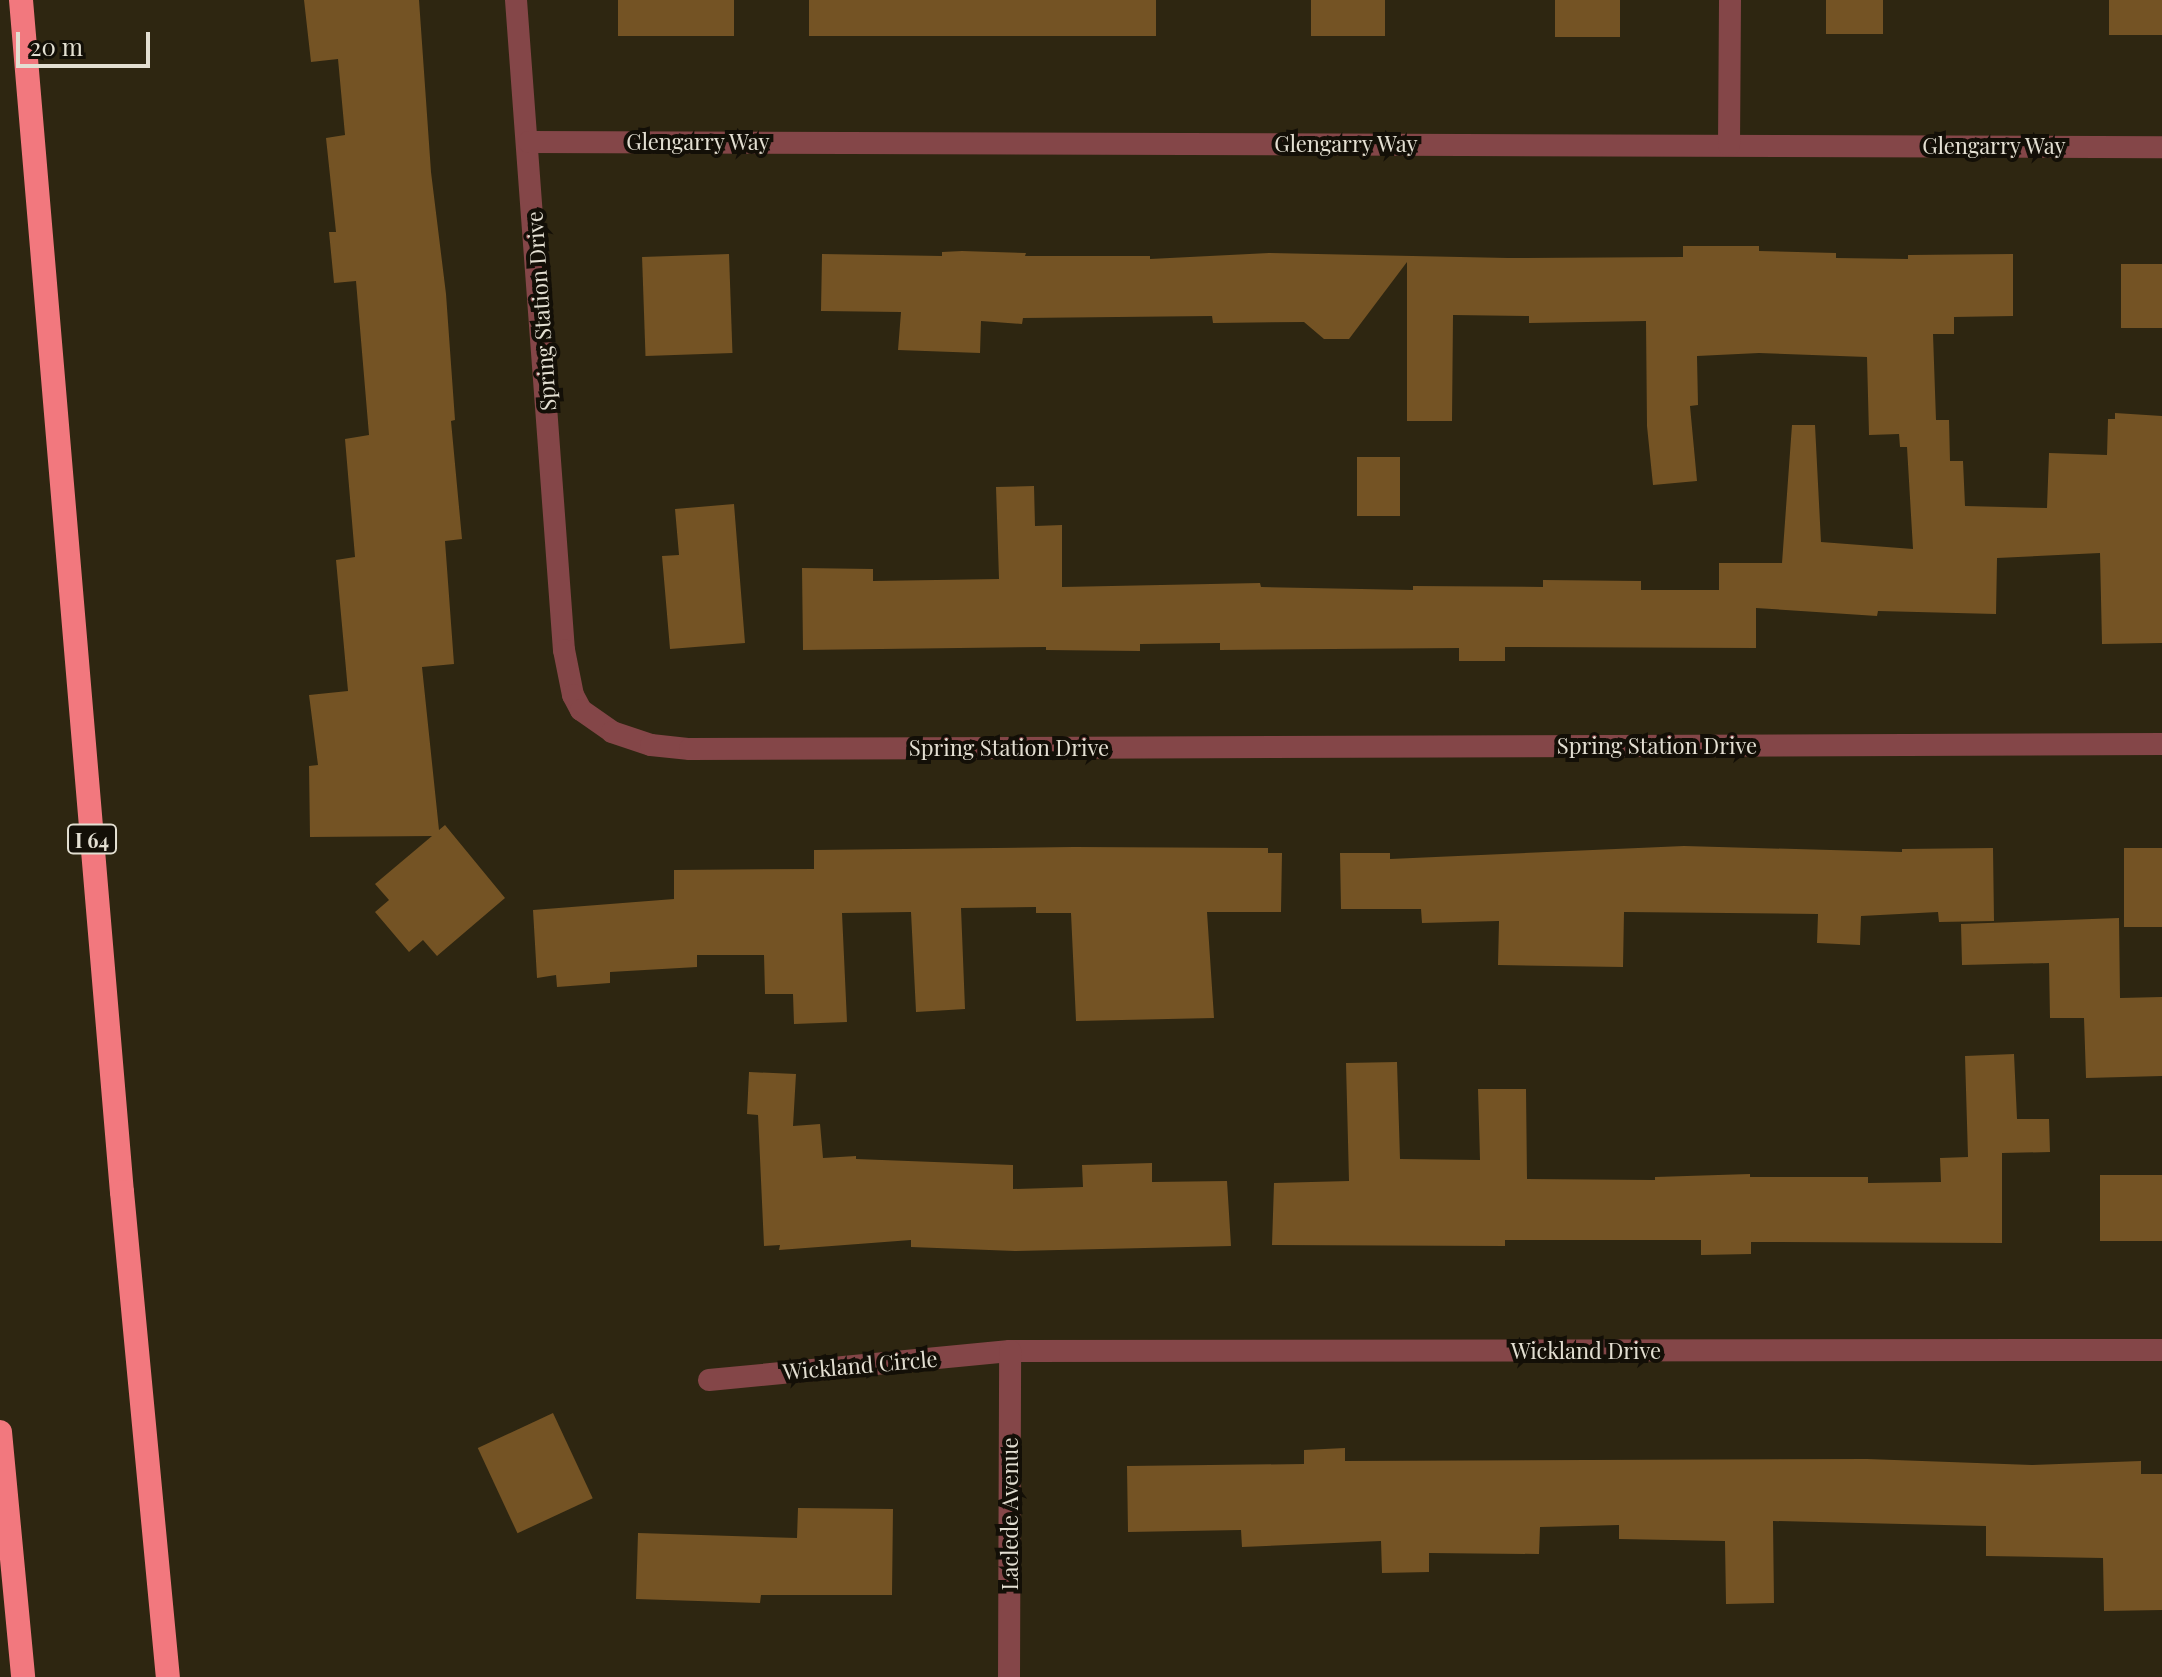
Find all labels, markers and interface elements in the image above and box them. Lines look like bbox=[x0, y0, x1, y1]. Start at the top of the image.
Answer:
scale bar bbox=[20, 16, 154, 66]
text: 20 m bbox=[30, 30, 83, 62]
street label: Glengarry Way bbox=[626, 129, 770, 155]
street label: Glengarry Way bbox=[1274, 131, 1418, 157]
street label: Glengarry Way bbox=[1922, 133, 2066, 159]
street label: Spring Station Drive bbox=[521, 210, 561, 412]
street label: Spring Station Drive bbox=[1557, 733, 1757, 759]
street label: Spring Station Drive bbox=[909, 735, 1109, 761]
road number: I 64 bbox=[66, 823, 118, 855]
street label: Wickland Drive bbox=[1511, 1338, 1661, 1364]
street label: Wickland Circle bbox=[781, 1345, 939, 1385]
street label: Laclede Avenue bbox=[997, 1437, 1023, 1591]

